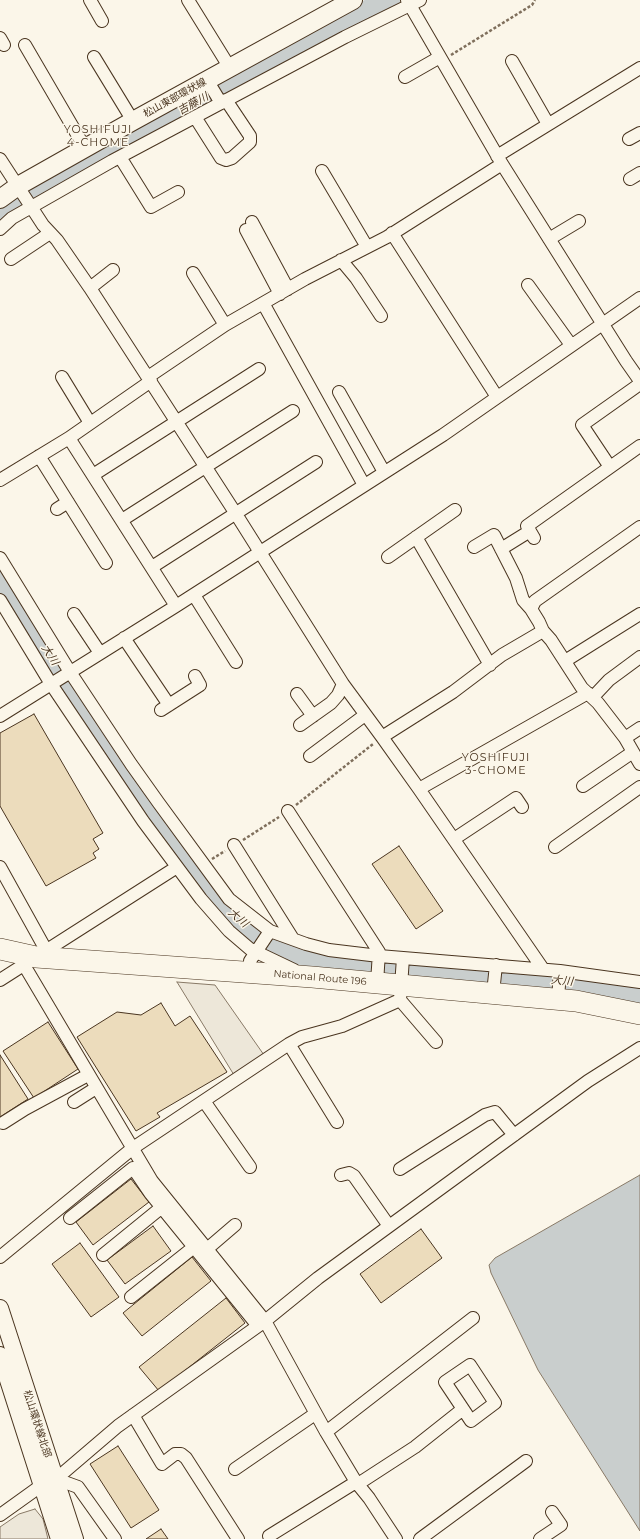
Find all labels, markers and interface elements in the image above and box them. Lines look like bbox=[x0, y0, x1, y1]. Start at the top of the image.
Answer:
street label: 松山東部環状線 bbox=[141, 76, 209, 120]
water label: 吉藤川 bbox=[175, 90, 211, 118]
district label: YOSHIFUJI 4-CHOME bbox=[64, 123, 132, 149]
water label: 大川 bbox=[38, 642, 62, 668]
district label: YOSHIFUJI 3-CHOME bbox=[462, 751, 530, 777]
water label: 大川 bbox=[225, 906, 251, 930]
street label: National Route 196 bbox=[273, 968, 367, 988]
water label: 大川 bbox=[550, 973, 574, 989]
street label: 松山環状線北部 bbox=[20, 1389, 54, 1459]

